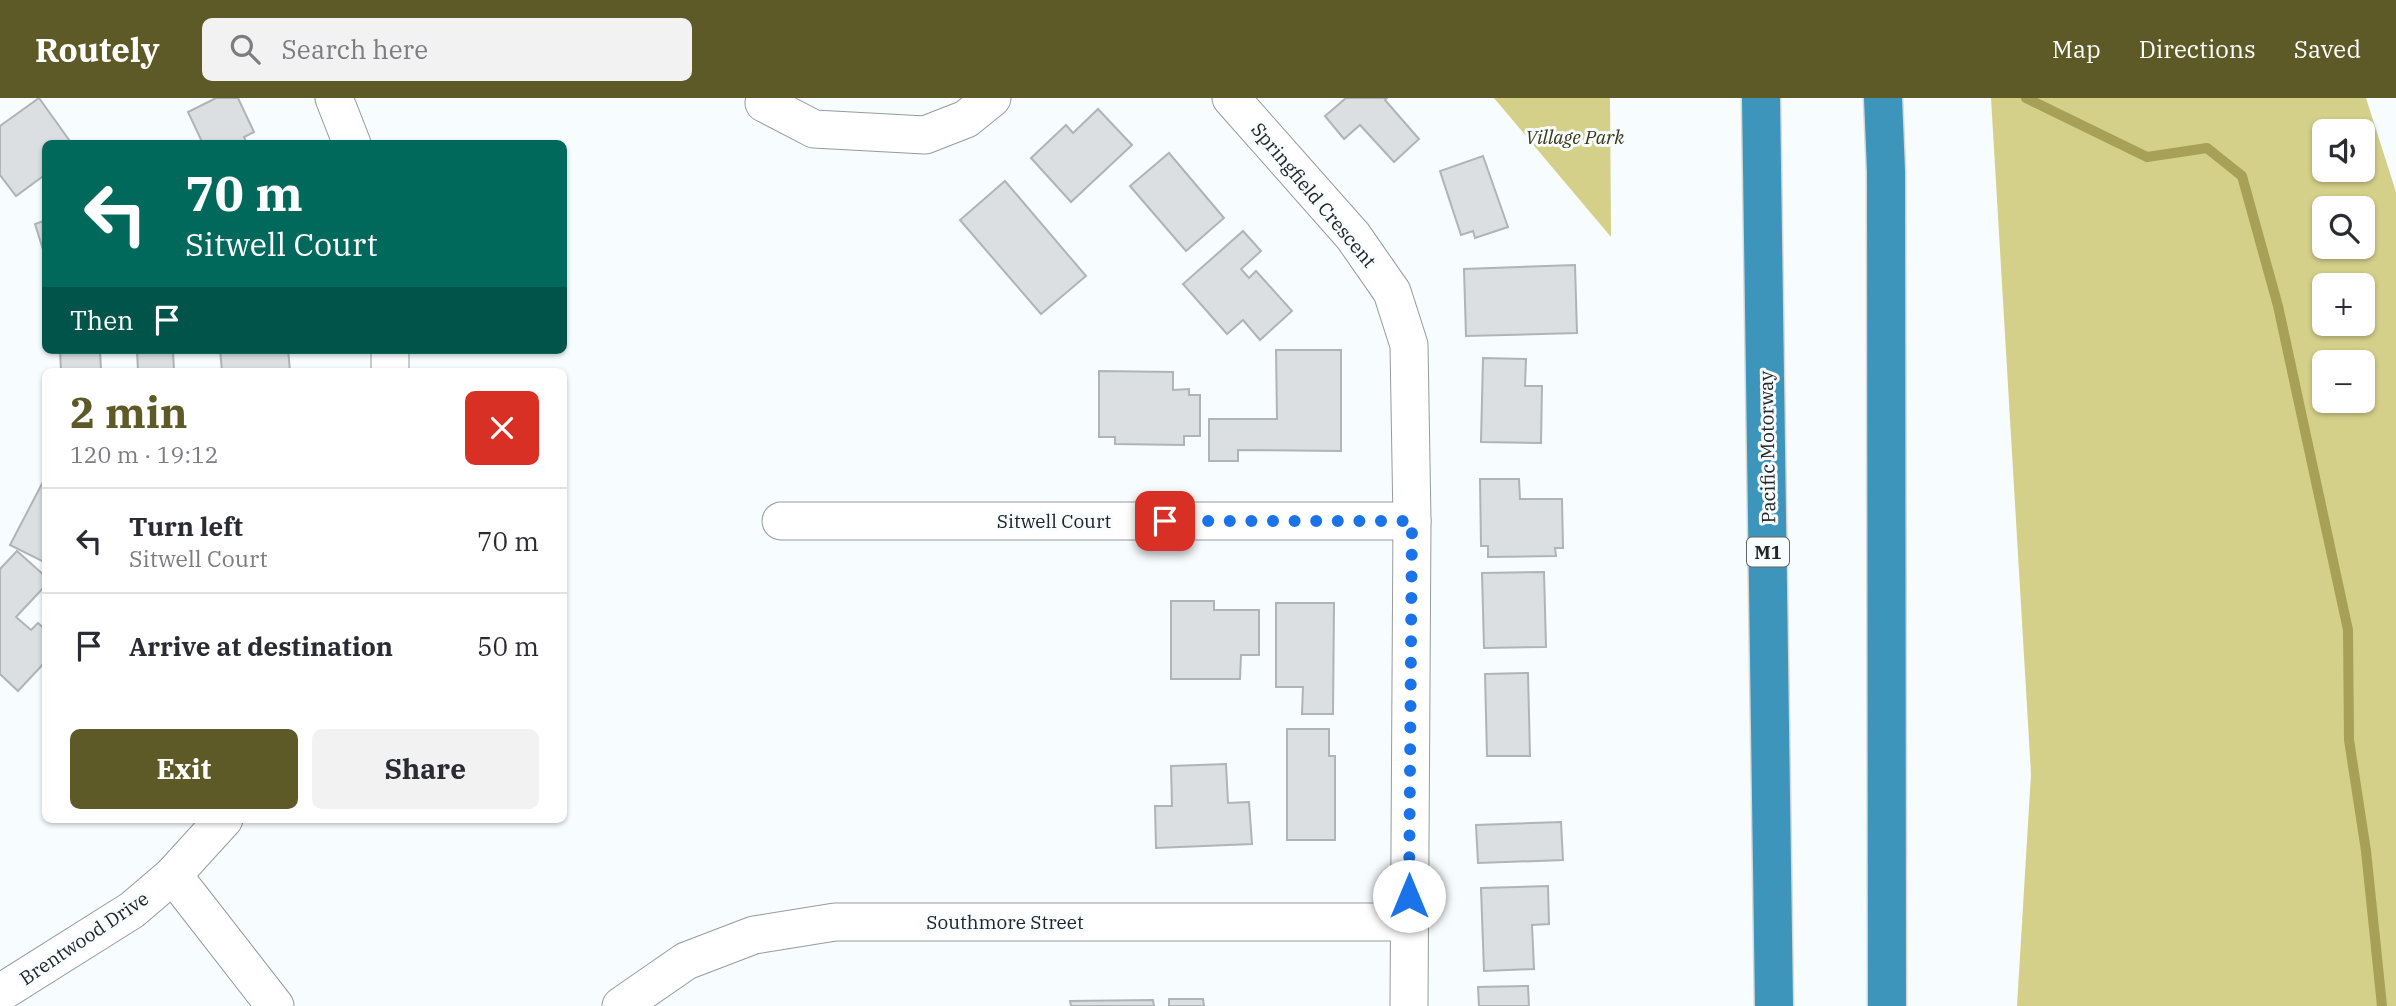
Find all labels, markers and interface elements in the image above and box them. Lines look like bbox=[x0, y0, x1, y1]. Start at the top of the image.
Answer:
search box bbox=[202, 18, 692, 81]
text: Routely bbox=[35, 28, 160, 71]
icon: search bbox=[226, 30, 264, 68]
text: Search here bbox=[282, 32, 428, 66]
text: Map bbox=[2052, 33, 2101, 65]
text: Directions bbox=[2139, 33, 2256, 65]
text: Saved bbox=[2294, 33, 2361, 65]
street label: Springfield Crescent bbox=[1246, 118, 1382, 273]
map controls bbox=[2312, 119, 2375, 413]
button: sound bbox=[2312, 119, 2375, 182]
park label: Village Park bbox=[1526, 125, 1625, 149]
text: 70 m bbox=[185, 161, 303, 224]
icon: left bbox=[70, 168, 161, 259]
button: search bbox=[2312, 196, 2375, 259]
text: Sitwell Court bbox=[185, 223, 378, 265]
button: + bbox=[2312, 273, 2375, 336]
icon: arrive bbox=[148, 301, 186, 339]
text: Then bbox=[70, 303, 134, 337]
button: − bbox=[2312, 350, 2375, 413]
street label: Pacific Motorway bbox=[1754, 370, 1780, 524]
text: 2 min bbox=[70, 385, 188, 440]
button: close bbox=[465, 391, 539, 465]
text: 120 m · 19:12 bbox=[70, 439, 219, 469]
pin bbox=[1135, 491, 1195, 551]
icon: arrive bbox=[1146, 502, 1184, 540]
text: Turn left bbox=[129, 509, 243, 543]
street label: Sitwell Court bbox=[997, 509, 1112, 533]
icon: left bbox=[70, 522, 108, 560]
text: 70 m bbox=[477, 524, 539, 558]
road number: M1 bbox=[1747, 538, 1789, 566]
text: Sitwell Court bbox=[129, 543, 268, 573]
icon: arrive bbox=[70, 627, 108, 665]
text: Arrive at destination bbox=[129, 629, 393, 663]
text: 50 m bbox=[477, 629, 539, 663]
button: Exit bbox=[70, 729, 298, 809]
button: Share bbox=[312, 729, 539, 809]
position arrow bbox=[1372, 859, 1446, 933]
street label: Brentwood Drive bbox=[15, 886, 153, 990]
street label: Southmore Street bbox=[926, 910, 1084, 934]

